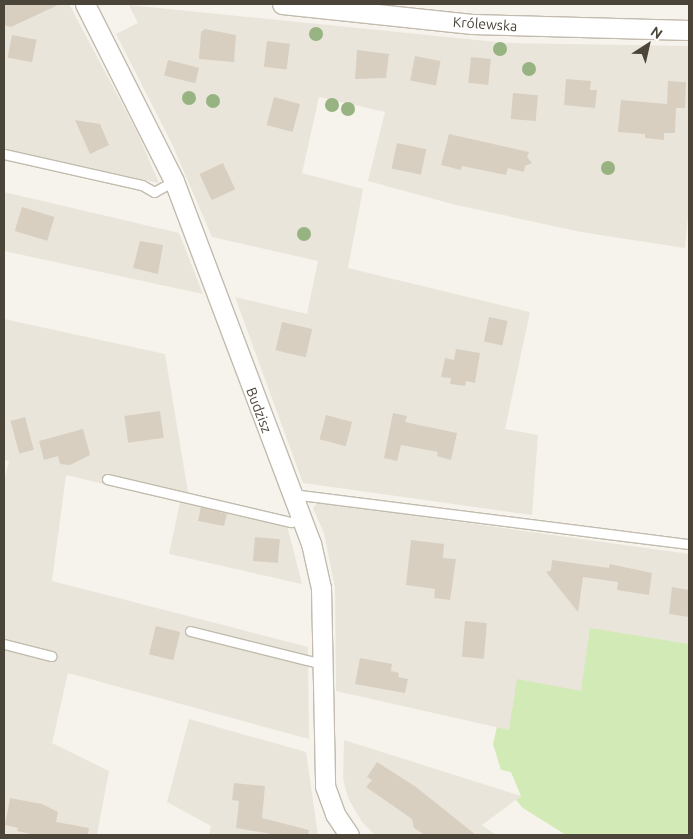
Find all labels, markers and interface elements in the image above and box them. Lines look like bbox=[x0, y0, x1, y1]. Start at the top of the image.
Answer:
street label: Królewska bbox=[452, 13, 518, 35]
north arrow bbox=[623, 20, 673, 70]
text: N bbox=[648, 23, 665, 42]
street label: Budzisz bbox=[243, 385, 275, 435]

